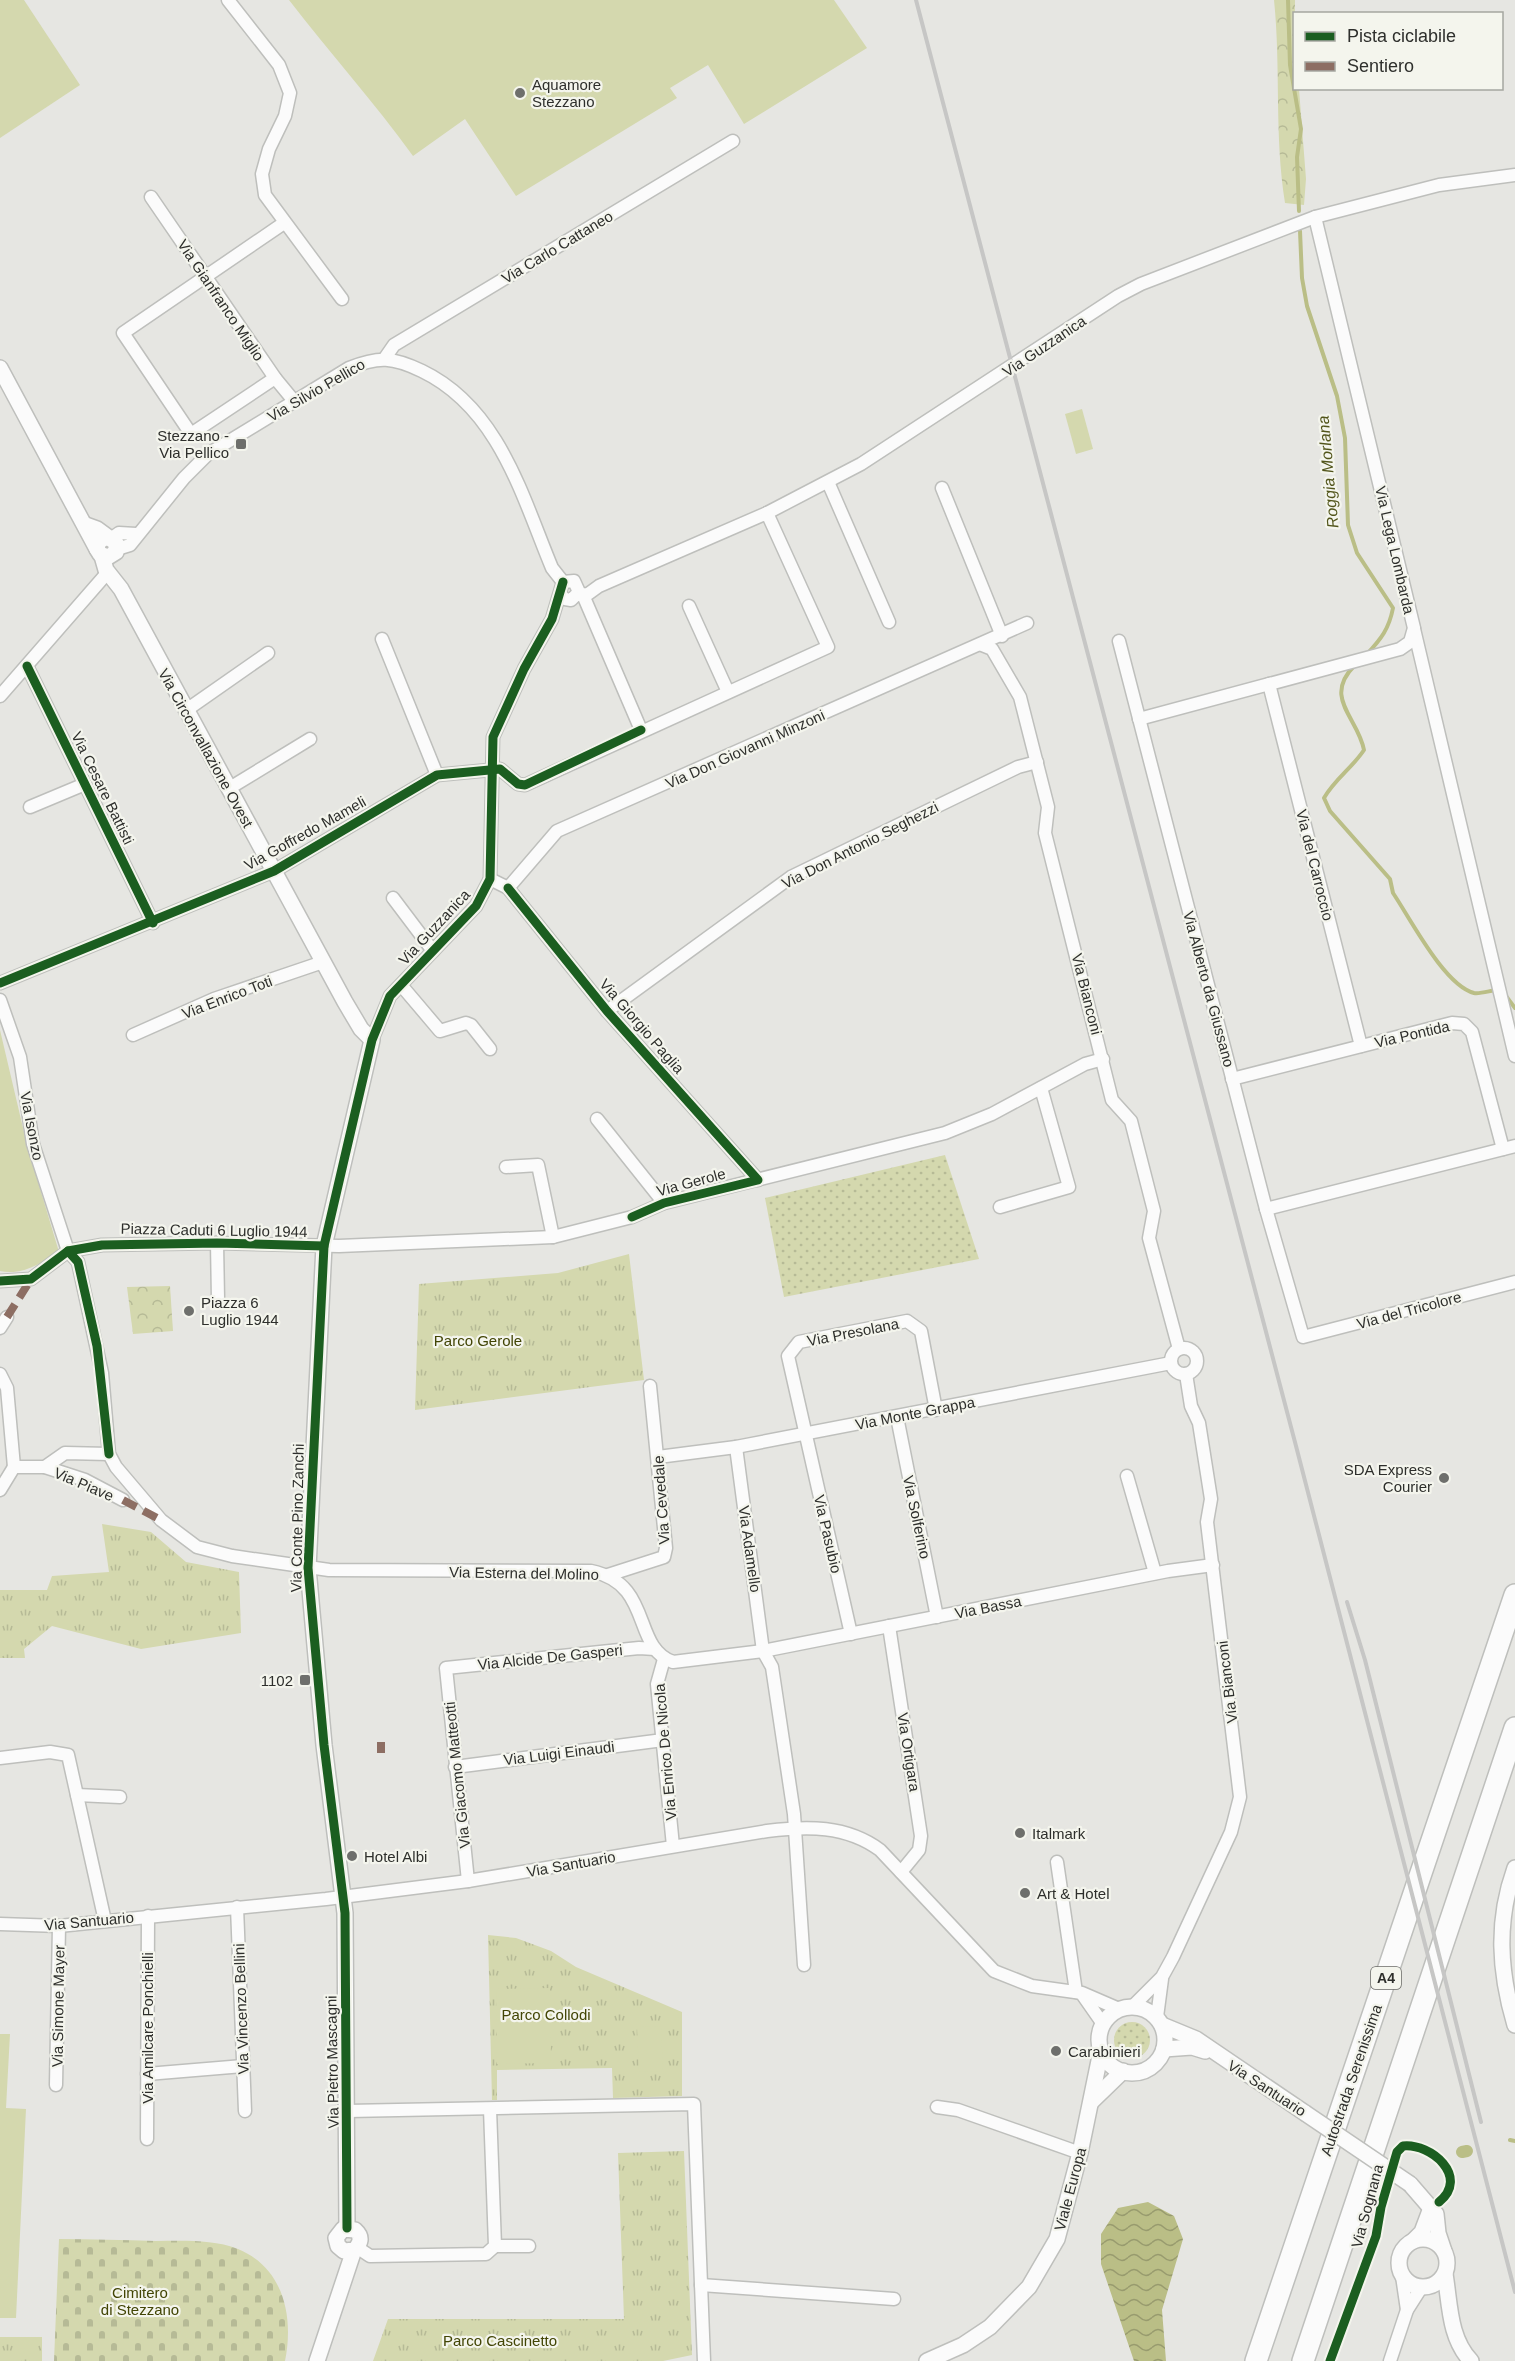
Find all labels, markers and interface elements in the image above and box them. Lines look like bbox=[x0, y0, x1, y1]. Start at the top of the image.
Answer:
legend bbox=[1293, 12, 1503, 90]
text: Pista ciclabile bbox=[1347, 26, 1456, 46]
text: Sentiero bbox=[1347, 56, 1414, 76]
place label: Aquamore Stezzano bbox=[532, 76, 601, 110]
marker: Aquamore Stezzano bbox=[513, 86, 527, 100]
street label: Via Carlo Cattaneo bbox=[498, 207, 616, 287]
street label: Via Gianfranco Miglio bbox=[174, 236, 268, 364]
street label: Via Guzzanica bbox=[999, 312, 1089, 380]
street label: Via Silvio Pellico bbox=[264, 355, 368, 425]
water label: Roggia Morlana bbox=[1315, 415, 1341, 529]
place label: Stezzano - Via Pellico bbox=[157, 427, 229, 461]
marker: Stezzano - Via Pellico bbox=[234, 437, 248, 451]
street label: Via Lega Lombarda bbox=[1372, 484, 1418, 616]
street label: Via Circonvallazione Ovest bbox=[155, 666, 257, 831]
street label: Via Don Giovanni Minzoni bbox=[663, 706, 827, 792]
street label: Via Cesare Battisti bbox=[68, 729, 138, 847]
street label: Via Goffredo Mameli bbox=[241, 793, 369, 873]
street label: Via Don Antonio Seghezzi bbox=[779, 798, 941, 892]
street label: Via del Carroccio bbox=[1293, 808, 1337, 922]
street label: Via Guzzanica bbox=[395, 885, 474, 968]
street label: Via Alberto da Giussano bbox=[1180, 909, 1238, 1069]
street label: Via Bianconi bbox=[1069, 952, 1105, 1036]
street label: Via Enrico Toti bbox=[179, 972, 275, 1022]
street label: Via Giorgio Paglia bbox=[596, 975, 688, 1077]
street label: Via Pontida bbox=[1373, 1017, 1452, 1051]
street label: Via Isonzo bbox=[17, 1090, 47, 1162]
street label: Via Gerole bbox=[655, 1165, 727, 1199]
street label: Piazza Caduti 6 Luglio 1944 bbox=[120, 1220, 308, 1240]
street label: Via del Tricolore bbox=[1355, 1288, 1463, 1332]
place label: Piazza 6 Luglio 1944 bbox=[201, 1294, 279, 1328]
marker: Piazza 6 Luglio 1944 bbox=[182, 1304, 196, 1318]
street label: Via Presolana bbox=[806, 1315, 901, 1349]
park label: Parco Gerole bbox=[434, 1332, 522, 1349]
street label: Via Monte Grappa bbox=[854, 1393, 977, 1433]
street label: Via Conte Pino Zanchi bbox=[287, 1443, 307, 1593]
street label: Via Cevedale bbox=[649, 1455, 673, 1545]
place label: SDA Express Courier bbox=[1344, 1461, 1432, 1495]
street label: Via Piave bbox=[52, 1464, 116, 1504]
marker: SDA Express Courier bbox=[1437, 1471, 1451, 1485]
street label: Via Solferino bbox=[900, 1474, 934, 1560]
street label: Via Pasubio bbox=[811, 1493, 845, 1575]
street label: Via Adamello bbox=[736, 1505, 764, 1593]
street label: Via Esterna del Molino bbox=[449, 1563, 599, 1583]
street label: Via Bassa bbox=[953, 1592, 1023, 1622]
street label: Via Bianconi bbox=[1213, 1640, 1241, 1724]
street label: Via Alcide De Gasperi bbox=[477, 1641, 623, 1673]
place label: 1102 bbox=[261, 1672, 293, 1689]
marker: 1102 bbox=[298, 1673, 312, 1687]
street label: Via Enrico De Nicola bbox=[650, 1682, 679, 1821]
street label: Via Giacomo Matteotti bbox=[441, 1701, 473, 1849]
street label: Via Ortigara bbox=[894, 1711, 924, 1793]
street label: Via Luigi Einaudi bbox=[503, 1738, 615, 1768]
place label: Italmark bbox=[1032, 1825, 1086, 1842]
marker: Italmark bbox=[1013, 1826, 1027, 1840]
place label: Hotel Albi bbox=[364, 1848, 427, 1865]
street label: Via Santuario bbox=[525, 1848, 617, 1880]
marker: Hotel Albi bbox=[345, 1849, 359, 1863]
place label: Art & Hotel bbox=[1037, 1885, 1110, 1902]
marker: Art & Hotel bbox=[1018, 1886, 1032, 1900]
street label: Via Santuario bbox=[44, 1909, 134, 1933]
street label: Via Vincenzo Bellini bbox=[230, 1943, 252, 2075]
street label: Via Simone Mayer bbox=[48, 1945, 68, 2067]
street label: Via Amilcare Ponchielli bbox=[139, 1952, 156, 2104]
road number: A4 bbox=[1371, 1967, 1401, 1989]
street label: Via Pietro Mascagni bbox=[322, 1995, 342, 2129]
street label: Autostrada Serenissima bbox=[1317, 2001, 1385, 2158]
park label: Parco Collodi bbox=[501, 2006, 591, 2023]
place label: Carabinieri bbox=[1068, 2043, 1141, 2060]
marker: Carabinieri bbox=[1049, 2044, 1063, 2058]
street label: Via Santuario bbox=[1225, 2056, 1309, 2120]
street label: Viale Europa bbox=[1051, 2145, 1089, 2233]
street label: Via Sognana bbox=[1348, 2162, 1386, 2250]
park label: Cimitero di Stezzano bbox=[101, 2284, 179, 2318]
park label: Parco Cascinetto bbox=[443, 2332, 557, 2349]

